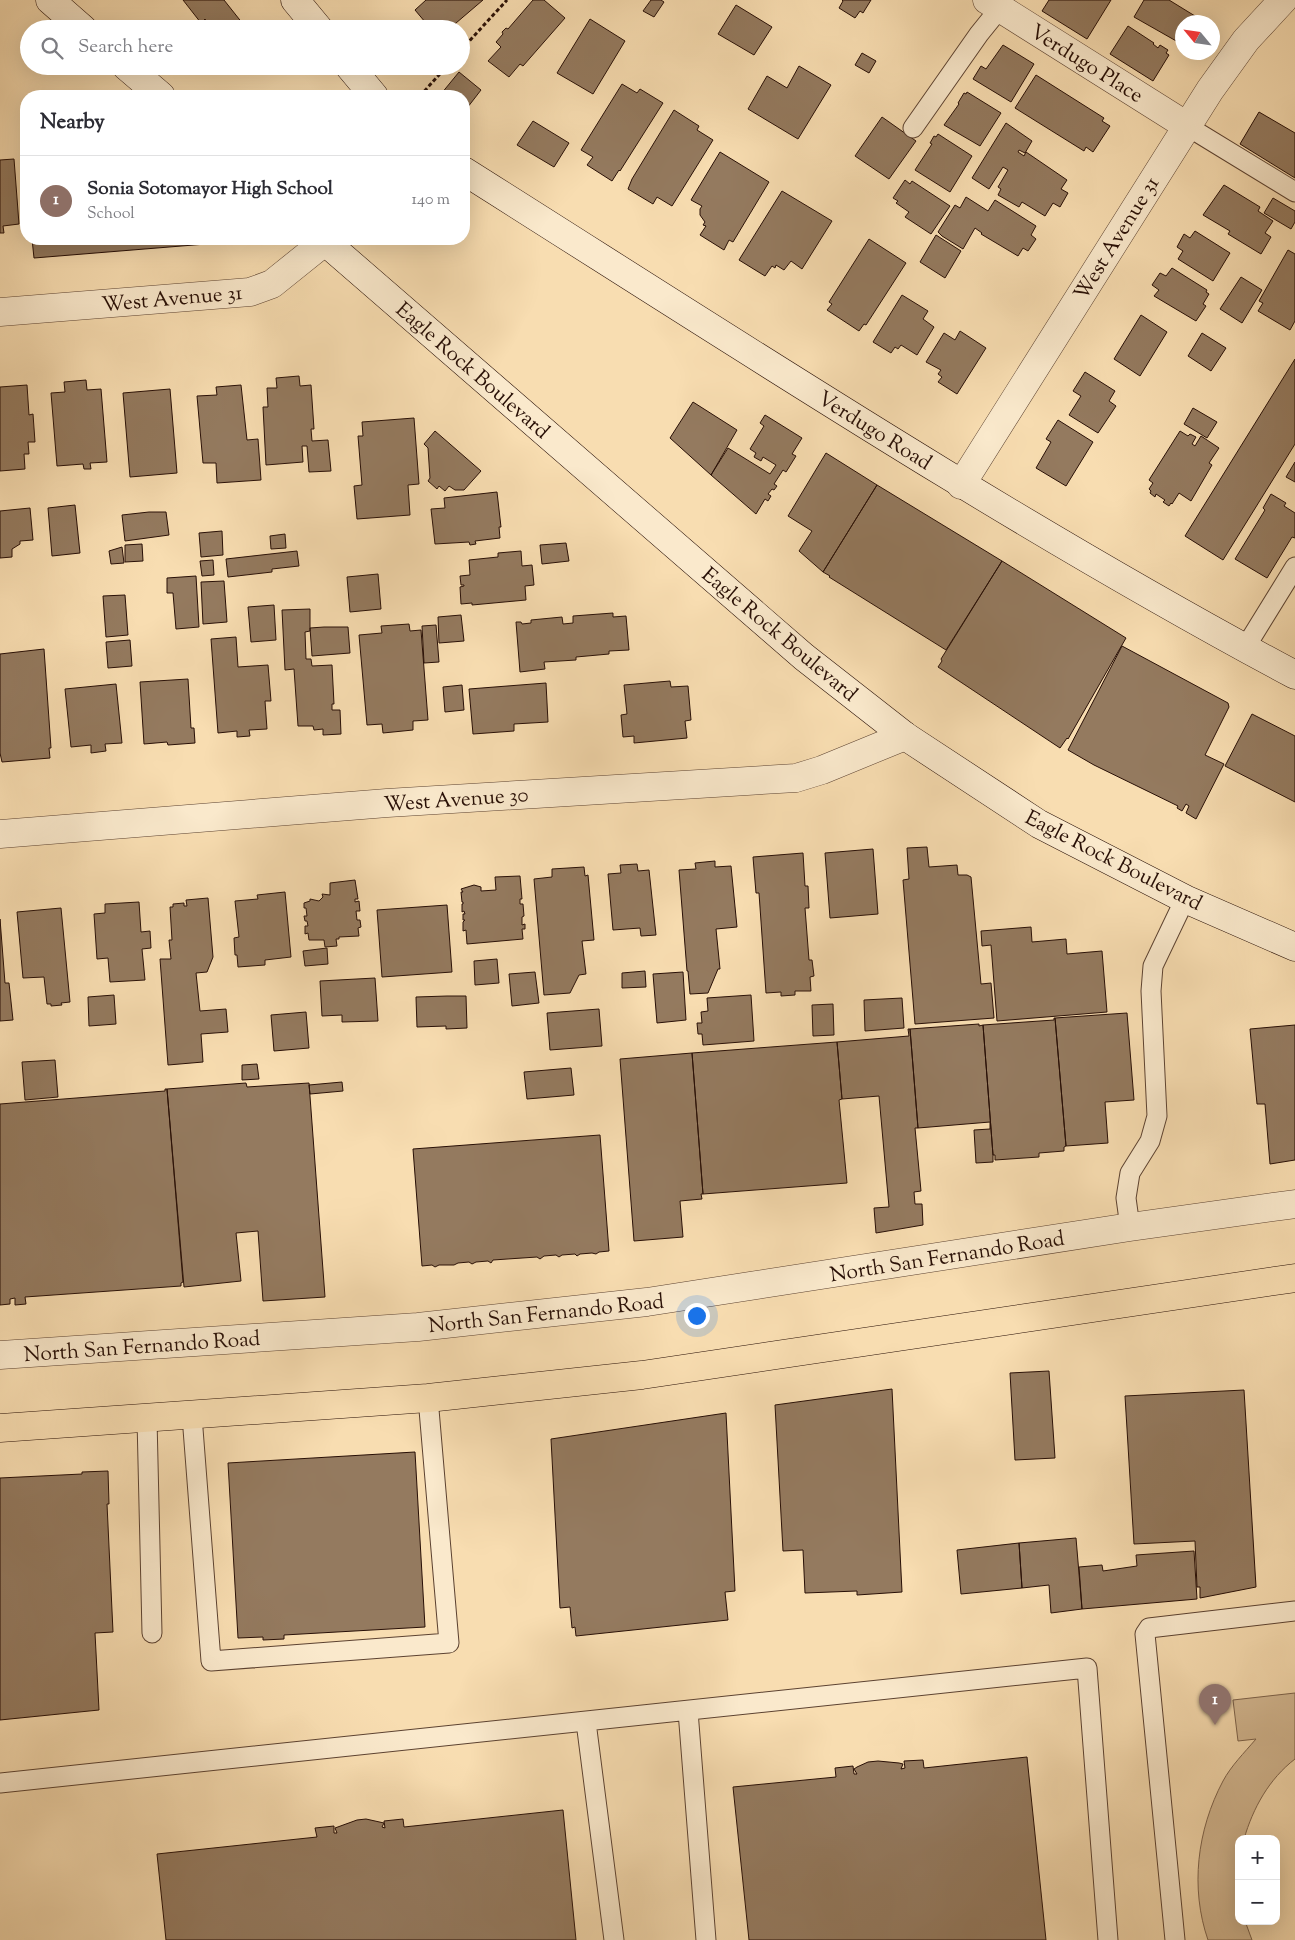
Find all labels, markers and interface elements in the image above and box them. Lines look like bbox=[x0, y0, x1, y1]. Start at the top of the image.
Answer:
north arrow bbox=[1175, 15, 1220, 60]
street label: Verdugo Place bbox=[1023, 18, 1148, 112]
search box bbox=[20, 20, 470, 75]
icon: search bbox=[38, 34, 66, 62]
text: Search here bbox=[78, 34, 173, 61]
text: Nearby bbox=[40, 108, 105, 138]
street label: West Avenue 31 bbox=[1068, 171, 1168, 307]
text: Sonia Sotomayor High School bbox=[87, 176, 333, 203]
text: 1 bbox=[53, 189, 59, 212]
text: 140 m bbox=[412, 189, 450, 212]
text: School bbox=[87, 203, 135, 226]
street label: West Avenue 31 bbox=[101, 279, 244, 321]
street label: Eagle Rock Boulevard bbox=[388, 296, 555, 447]
street label: Verdugo Road bbox=[811, 385, 937, 479]
street label: Eagle Rock Boulevard bbox=[694, 561, 863, 710]
street label: West Avenue 30 bbox=[383, 781, 530, 821]
street label: Eagle Rock Boulevard bbox=[1019, 804, 1207, 920]
street label: North San Fernando Road bbox=[828, 1225, 1067, 1291]
street label: North San Fernando Road bbox=[427, 1288, 666, 1342]
your location bbox=[684, 1303, 710, 1329]
street label: North San Fernando Road bbox=[23, 1325, 262, 1371]
pin: 1 bbox=[1199, 1684, 1231, 1725]
map controls bbox=[1235, 1835, 1280, 1925]
button: + bbox=[1235, 1835, 1280, 1880]
button: − bbox=[1235, 1880, 1280, 1925]

